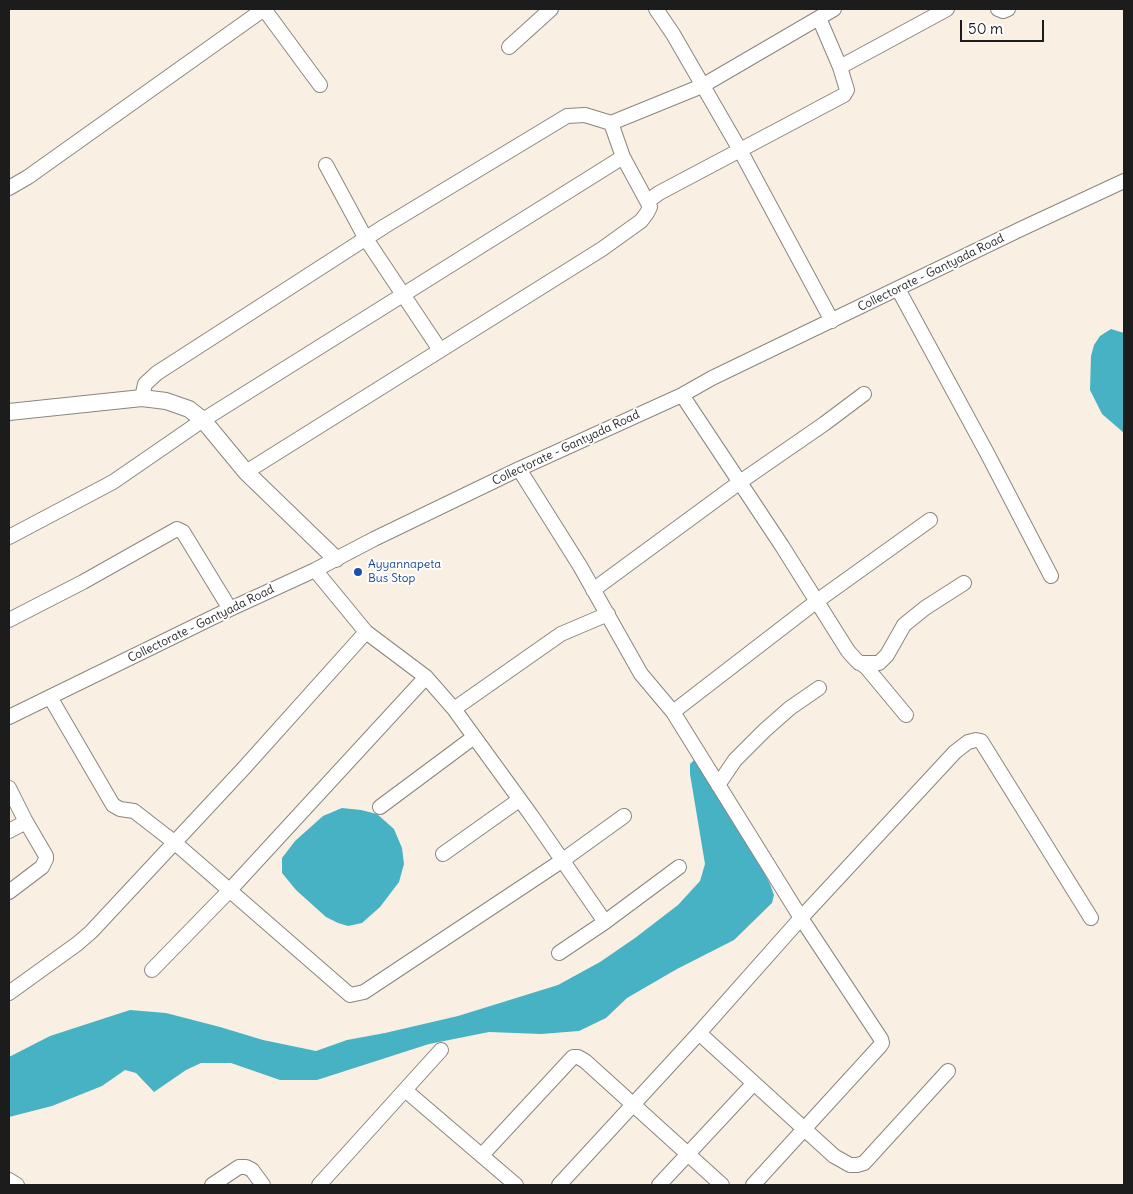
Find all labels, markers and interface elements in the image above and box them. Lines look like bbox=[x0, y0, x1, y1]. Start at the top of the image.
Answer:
scale bar bbox=[963, 10, 1047, 42]
text: 50 m bbox=[968, 19, 1003, 38]
street label: Collectorate - Gantyada Road bbox=[855, 231, 1007, 315]
street label: Collectorate - Gantyada Road bbox=[490, 407, 642, 489]
place label: Ayyannapeta Bus Stop bbox=[368, 558, 441, 586]
marker: Ayyannapeta Bus Stop bbox=[352, 566, 364, 578]
street label: Collectorate - Gantyada Road bbox=[125, 582, 277, 666]

